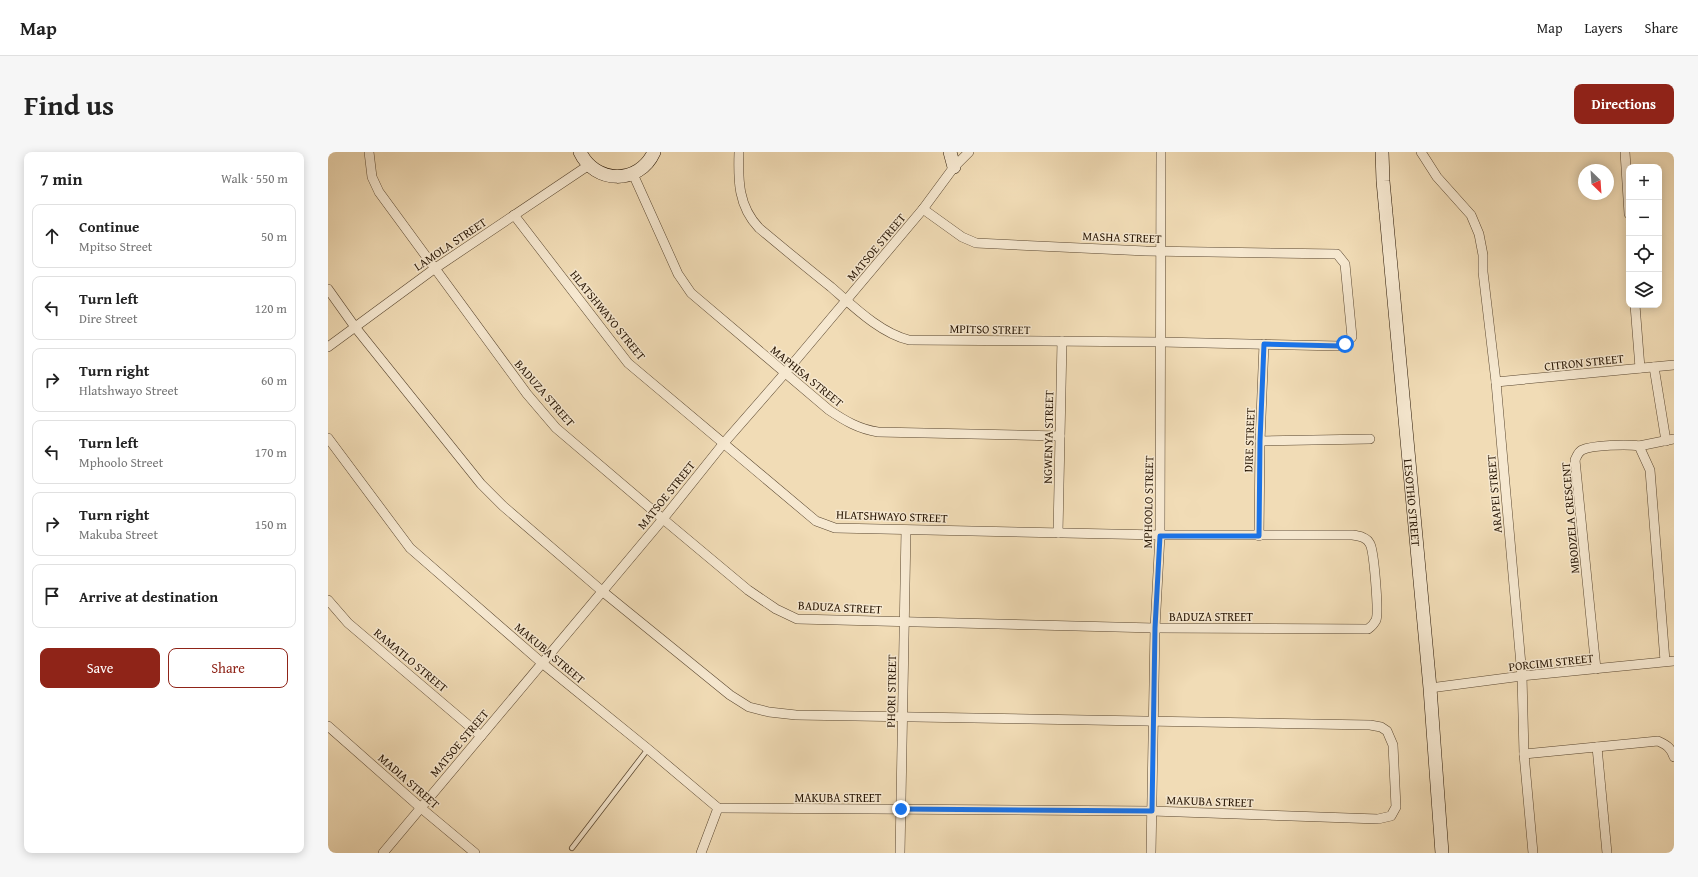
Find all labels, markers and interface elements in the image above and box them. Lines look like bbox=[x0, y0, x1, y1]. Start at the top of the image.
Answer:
text: Map bbox=[20, 14, 57, 42]
text: Map bbox=[1537, 18, 1563, 38]
text: Layers bbox=[1585, 18, 1623, 38]
text: Share bbox=[1645, 18, 1678, 38]
text: Find us bbox=[24, 84, 114, 125]
button: Directions bbox=[1574, 84, 1674, 124]
north arrow bbox=[1578, 164, 1614, 200]
map controls bbox=[1626, 164, 1662, 308]
button: + bbox=[1626, 164, 1662, 200]
text: 7 min bbox=[40, 166, 82, 191]
text: Walk · 550 m bbox=[221, 169, 288, 188]
button: − bbox=[1626, 200, 1662, 236]
street label: MATSOE STREET bbox=[843, 209, 910, 284]
street label: LAMOLA STREET bbox=[410, 213, 490, 275]
text: Continue bbox=[79, 216, 140, 237]
icon: ahead bbox=[41, 225, 63, 247]
text: 50 m bbox=[261, 227, 287, 246]
street label: MASHA STREET bbox=[1082, 227, 1162, 247]
button: locate bbox=[1626, 236, 1662, 272]
text: Mpitso Street bbox=[79, 237, 152, 256]
street label: HLATSHWAYO STREET bbox=[566, 266, 650, 364]
button: layers bbox=[1626, 272, 1662, 308]
text: Turn left bbox=[79, 288, 138, 309]
icon: left bbox=[41, 297, 63, 319]
text: 120 m bbox=[255, 299, 287, 318]
text: Dire Street bbox=[79, 309, 138, 328]
street label: MPITSO STREET bbox=[949, 320, 1031, 338]
route start bbox=[1336, 335, 1354, 353]
street label: MAPHISA STREET bbox=[767, 341, 847, 411]
street label: CITRON STREET bbox=[1543, 349, 1625, 375]
street label: BADUZA STREET bbox=[511, 356, 579, 430]
text: Turn right bbox=[79, 360, 150, 381]
icon: right bbox=[41, 369, 63, 391]
text: 60 m bbox=[261, 371, 287, 390]
text: Hlatshwayo Street bbox=[79, 381, 178, 400]
street label: NGWENYA STREET bbox=[1039, 390, 1057, 484]
street label: DIRE STREET bbox=[1239, 407, 1259, 473]
text: Turn left bbox=[79, 432, 138, 453]
icon: left bbox=[41, 441, 63, 463]
text: 170 m bbox=[255, 443, 287, 462]
text: Mphoolo Street bbox=[79, 453, 163, 472]
street label: ARAPEI STREET bbox=[1482, 454, 1506, 534]
street label: MPHOOLO STREET bbox=[1139, 455, 1157, 549]
street label: MATSOE STREET bbox=[633, 457, 699, 533]
street label: LESOTHO STREET bbox=[1400, 458, 1425, 548]
street label: MBODZELA CRESCENT bbox=[1557, 461, 1583, 575]
text: Turn right bbox=[79, 504, 150, 525]
street label: HLATSHWAYO STREET bbox=[836, 506, 948, 526]
icon: right bbox=[41, 513, 63, 535]
text: 150 m bbox=[255, 515, 287, 534]
text: Makuba Street bbox=[79, 525, 158, 544]
icon: arrive bbox=[41, 585, 63, 607]
text: Arrive at destination bbox=[79, 586, 218, 607]
street label: BADUZA STREET bbox=[798, 596, 883, 618]
street label: BADUZA STREET bbox=[1169, 608, 1253, 625]
street label: MAKUBA STREET bbox=[511, 618, 589, 688]
street label: RAMATLO STREET bbox=[370, 624, 452, 696]
button: Save bbox=[40, 648, 160, 688]
button: Share bbox=[168, 648, 288, 688]
street label: PORCIMI STREET bbox=[1508, 649, 1595, 675]
street label: PHORI STREET bbox=[882, 654, 900, 728]
street label: MATSOE STREET bbox=[426, 705, 493, 780]
street label: MADIA STREET bbox=[375, 750, 444, 813]
street label: MAKUBA STREET bbox=[794, 789, 882, 806]
street label: MAKUBA STREET bbox=[1166, 791, 1254, 811]
route end bbox=[892, 800, 910, 818]

